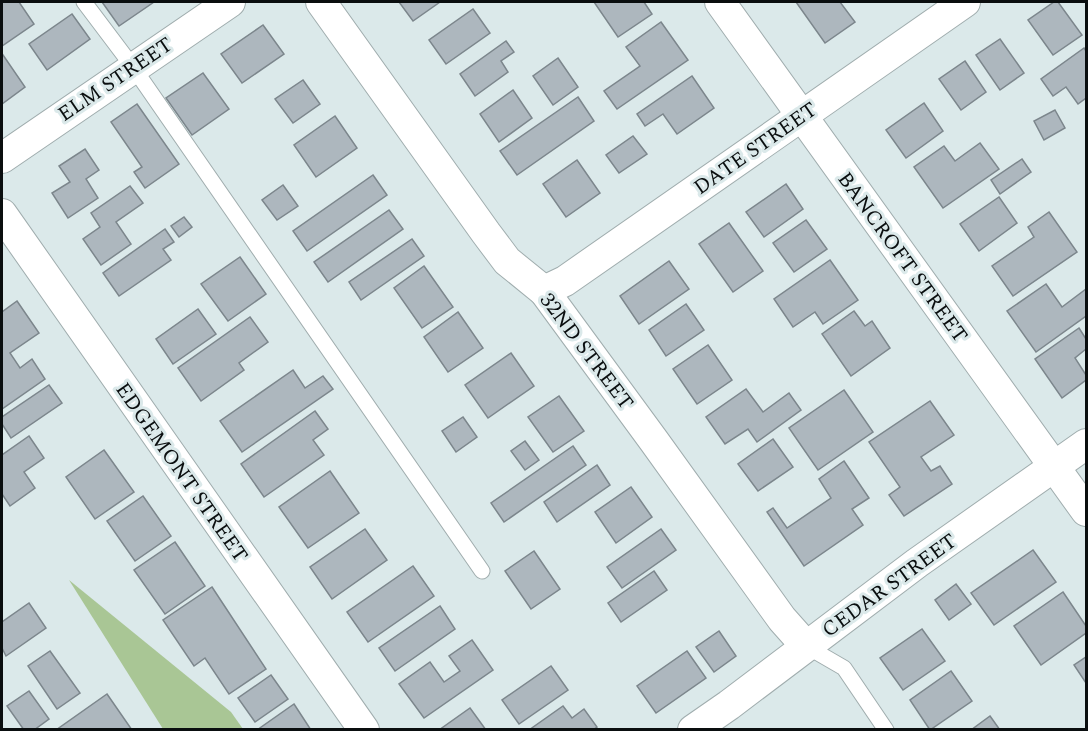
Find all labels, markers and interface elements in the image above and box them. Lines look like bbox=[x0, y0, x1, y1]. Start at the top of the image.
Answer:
street label: ELM STREET bbox=[51, 29, 180, 130]
street label: DATE STREET bbox=[687, 94, 824, 203]
street label: BANCROFT STREET bbox=[829, 165, 975, 350]
street label: 32ND STREET bbox=[531, 286, 641, 417]
street label: EDGEMONT STREET bbox=[107, 376, 256, 569]
street label: CEDAR STREET bbox=[815, 526, 964, 646]

